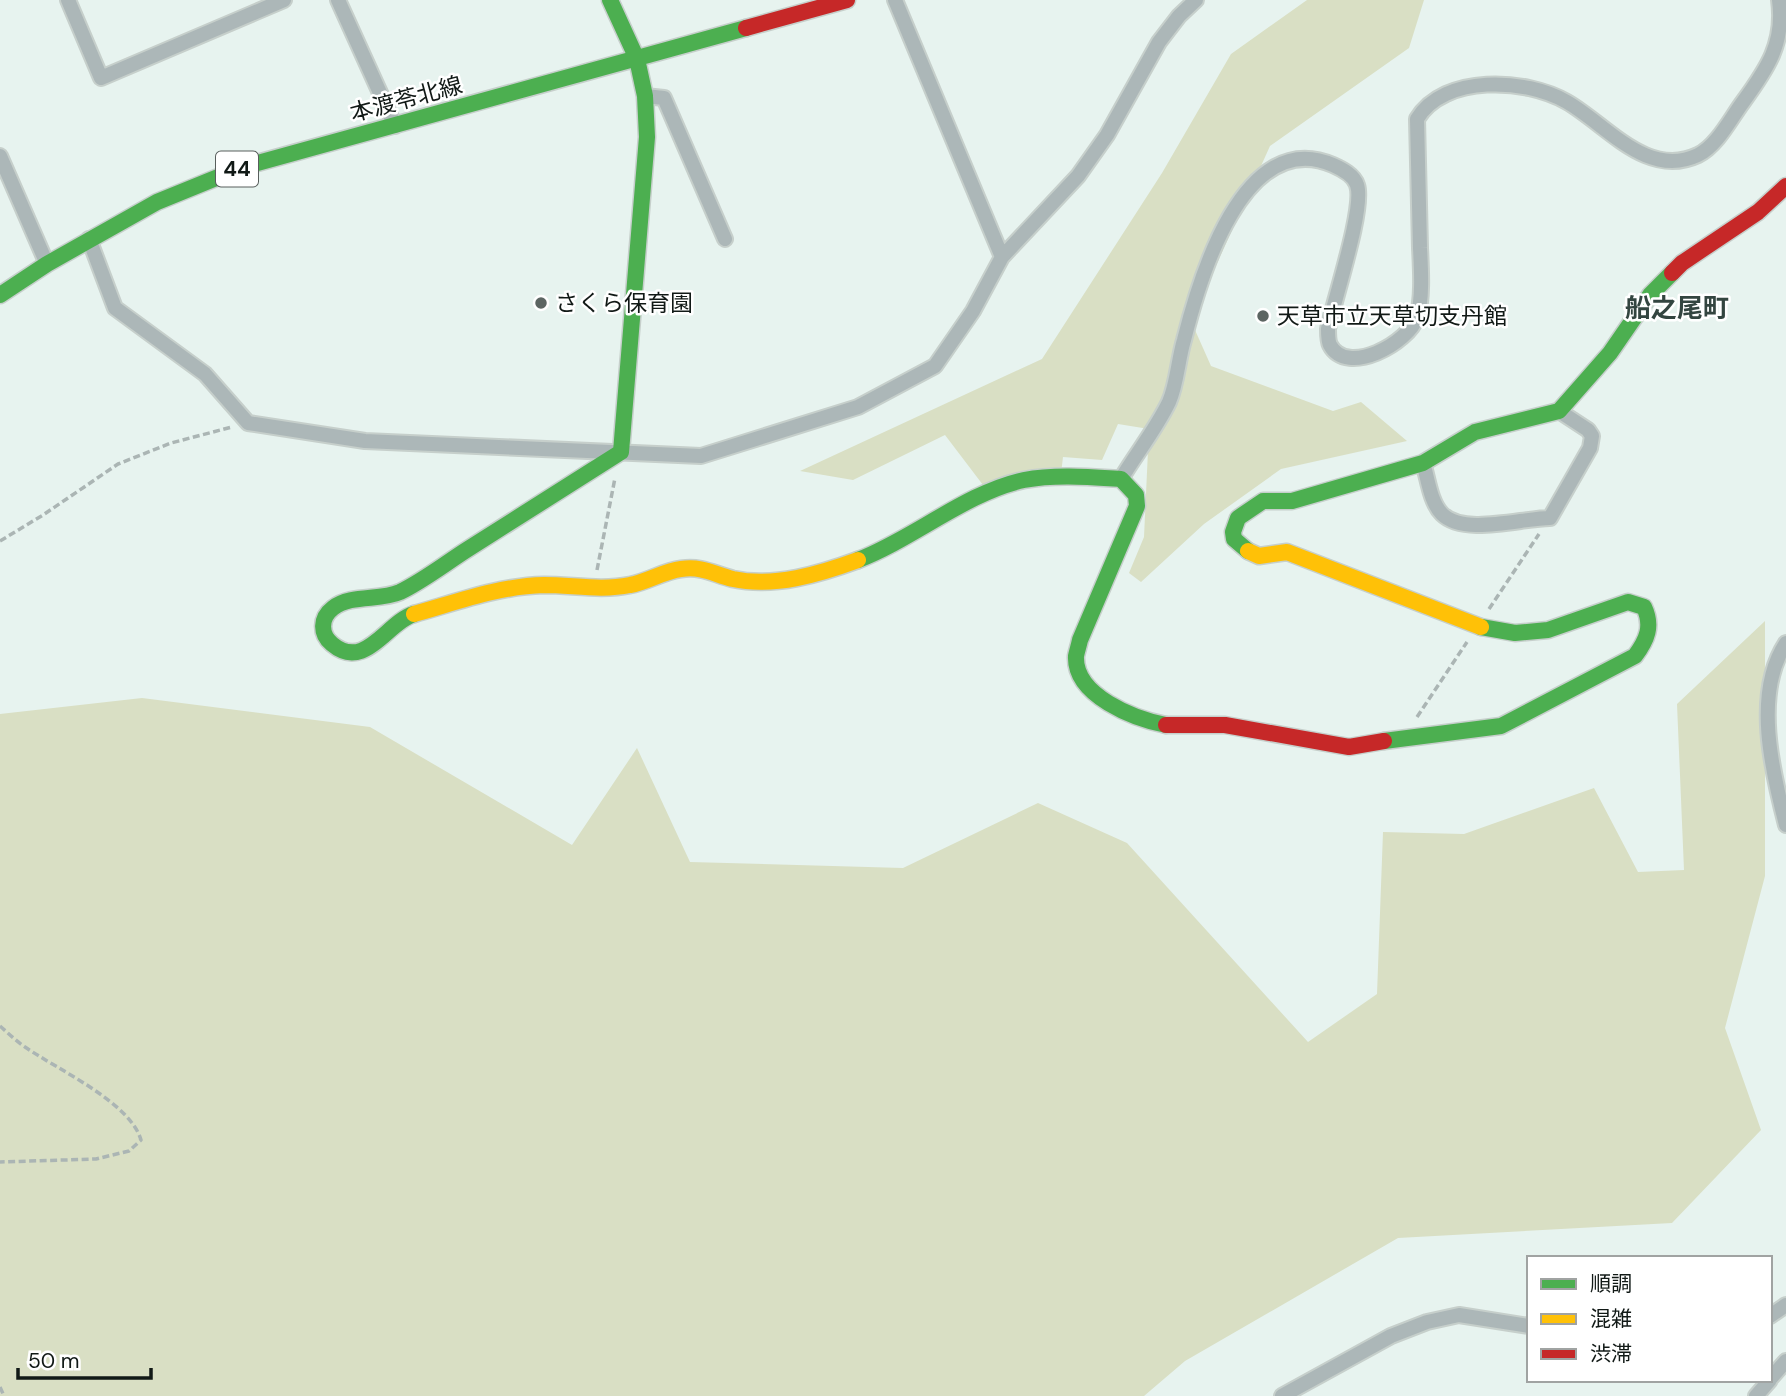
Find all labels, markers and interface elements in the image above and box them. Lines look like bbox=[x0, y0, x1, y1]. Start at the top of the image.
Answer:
street label: 本渡苓北線 bbox=[347, 70, 465, 128]
road number: 44 bbox=[216, 152, 258, 186]
place label: さくら保育園 bbox=[555, 288, 693, 318]
district label: 船之尾町 bbox=[1625, 291, 1729, 325]
marker: さくら保育園 bbox=[533, 295, 549, 311]
place label: 天草市立天草切支丹館 bbox=[1277, 301, 1507, 331]
marker: 天草市立天草切支丹館 bbox=[1255, 308, 1271, 324]
legend bbox=[1527, 1256, 1772, 1382]
text: 順調 bbox=[1590, 1270, 1632, 1298]
text: 混雑 bbox=[1590, 1305, 1632, 1333]
scale bar bbox=[18, 1336, 150, 1380]
text: 渋滞 bbox=[1590, 1340, 1632, 1368]
text: 50 m bbox=[28, 1347, 79, 1375]

